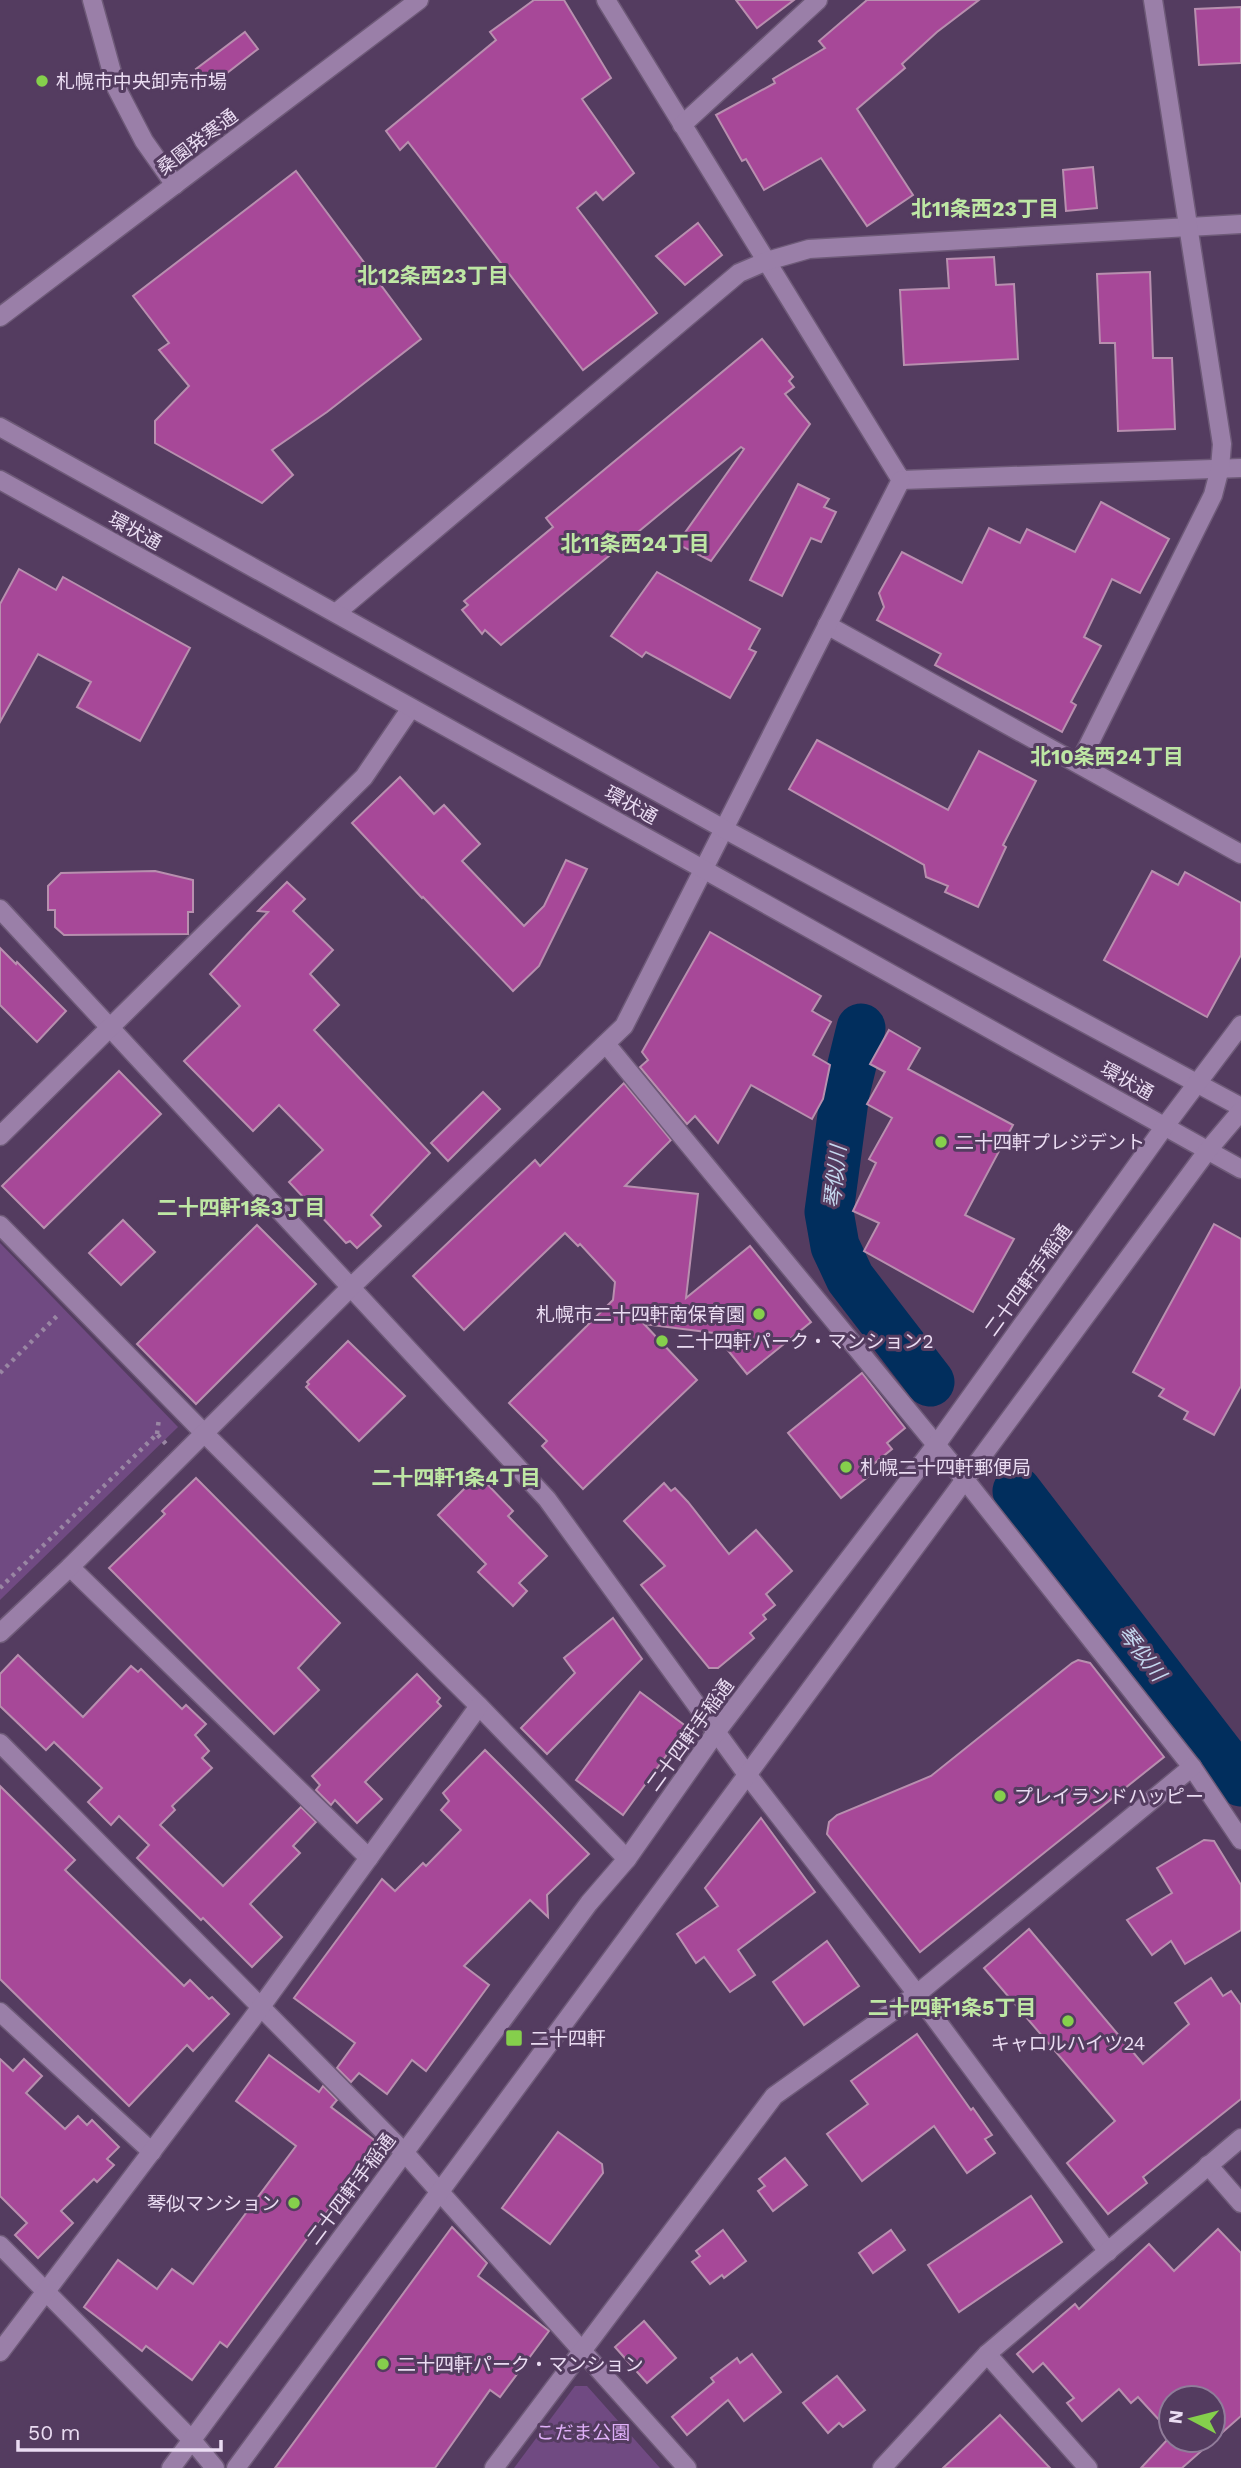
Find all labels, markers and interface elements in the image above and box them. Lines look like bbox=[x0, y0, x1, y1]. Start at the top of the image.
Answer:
place label: 札幌市中央卸売市場 bbox=[56, 70, 227, 93]
marker: 札幌市中央卸売市場 bbox=[34, 73, 50, 89]
street label: 桑園発寒通 bbox=[152, 104, 242, 180]
district label: 北11条西23丁目 bbox=[911, 196, 1059, 221]
district label: 北12条西23丁目 bbox=[357, 263, 509, 288]
street label: 環状通 bbox=[104, 507, 166, 555]
district label: 北11条西24丁目 bbox=[561, 531, 709, 556]
district label: 北10条西24丁目 bbox=[1030, 744, 1184, 769]
street label: 環状通 bbox=[600, 781, 662, 829]
street label: 環状通 bbox=[1096, 1057, 1158, 1105]
place label: 二十四軒プレジデント bbox=[955, 1131, 1145, 1154]
marker: 二十四軒プレジデント bbox=[933, 1134, 949, 1150]
water label: 琴似川 bbox=[819, 1142, 851, 1210]
district label: 二十四軒1条3丁目 bbox=[157, 1195, 325, 1220]
street label: 二十四軒手稲通 bbox=[980, 1219, 1076, 1341]
place label: 札幌市二十四軒南保育園 bbox=[536, 1303, 745, 1326]
marker: 札幌市二十四軒南保育園 bbox=[751, 1306, 767, 1322]
place label: 二十四軒パーク・マンション2 bbox=[676, 1330, 934, 1353]
marker: 二十四軒パーク・マンション2 bbox=[654, 1333, 670, 1349]
place label: 札幌二十四軒郵便局 bbox=[860, 1456, 1031, 1479]
marker: 札幌二十四軒郵便局 bbox=[838, 1459, 854, 1475]
district label: 二十四軒1条4丁目 bbox=[371, 1465, 541, 1490]
water label: 琴似川 bbox=[1113, 1620, 1172, 1687]
street label: 二十四軒手稲通 bbox=[642, 1674, 738, 1796]
place label: プレイランドハッピー bbox=[1014, 1785, 1204, 1808]
marker: プレイランドハッピー bbox=[992, 1788, 1008, 1804]
district label: 二十四軒1条5丁目 bbox=[868, 1995, 1036, 2020]
marker: キャロルハイツ24 bbox=[1060, 2013, 1076, 2029]
place label: 二十四軒 bbox=[530, 2027, 606, 2050]
marker: 二十四軒 bbox=[504, 2028, 524, 2048]
place label: キャロルハイツ24 bbox=[991, 2032, 1145, 2055]
street label: 二十四軒手稲通 bbox=[302, 2129, 400, 2249]
place label: 琴似マンション bbox=[147, 2192, 280, 2215]
marker: 琴似マンション bbox=[286, 2195, 302, 2211]
place label: 二十四軒パーク・マンション bbox=[397, 2353, 644, 2376]
marker: 二十四軒パーク・マンション bbox=[375, 2356, 391, 2372]
north arrow bbox=[1157, 2384, 1227, 2454]
scale bar bbox=[18, 2408, 220, 2452]
text: N bbox=[1163, 2409, 1188, 2425]
text: 50 m bbox=[28, 2420, 80, 2445]
park label: こだま公園 bbox=[536, 2421, 630, 2444]

